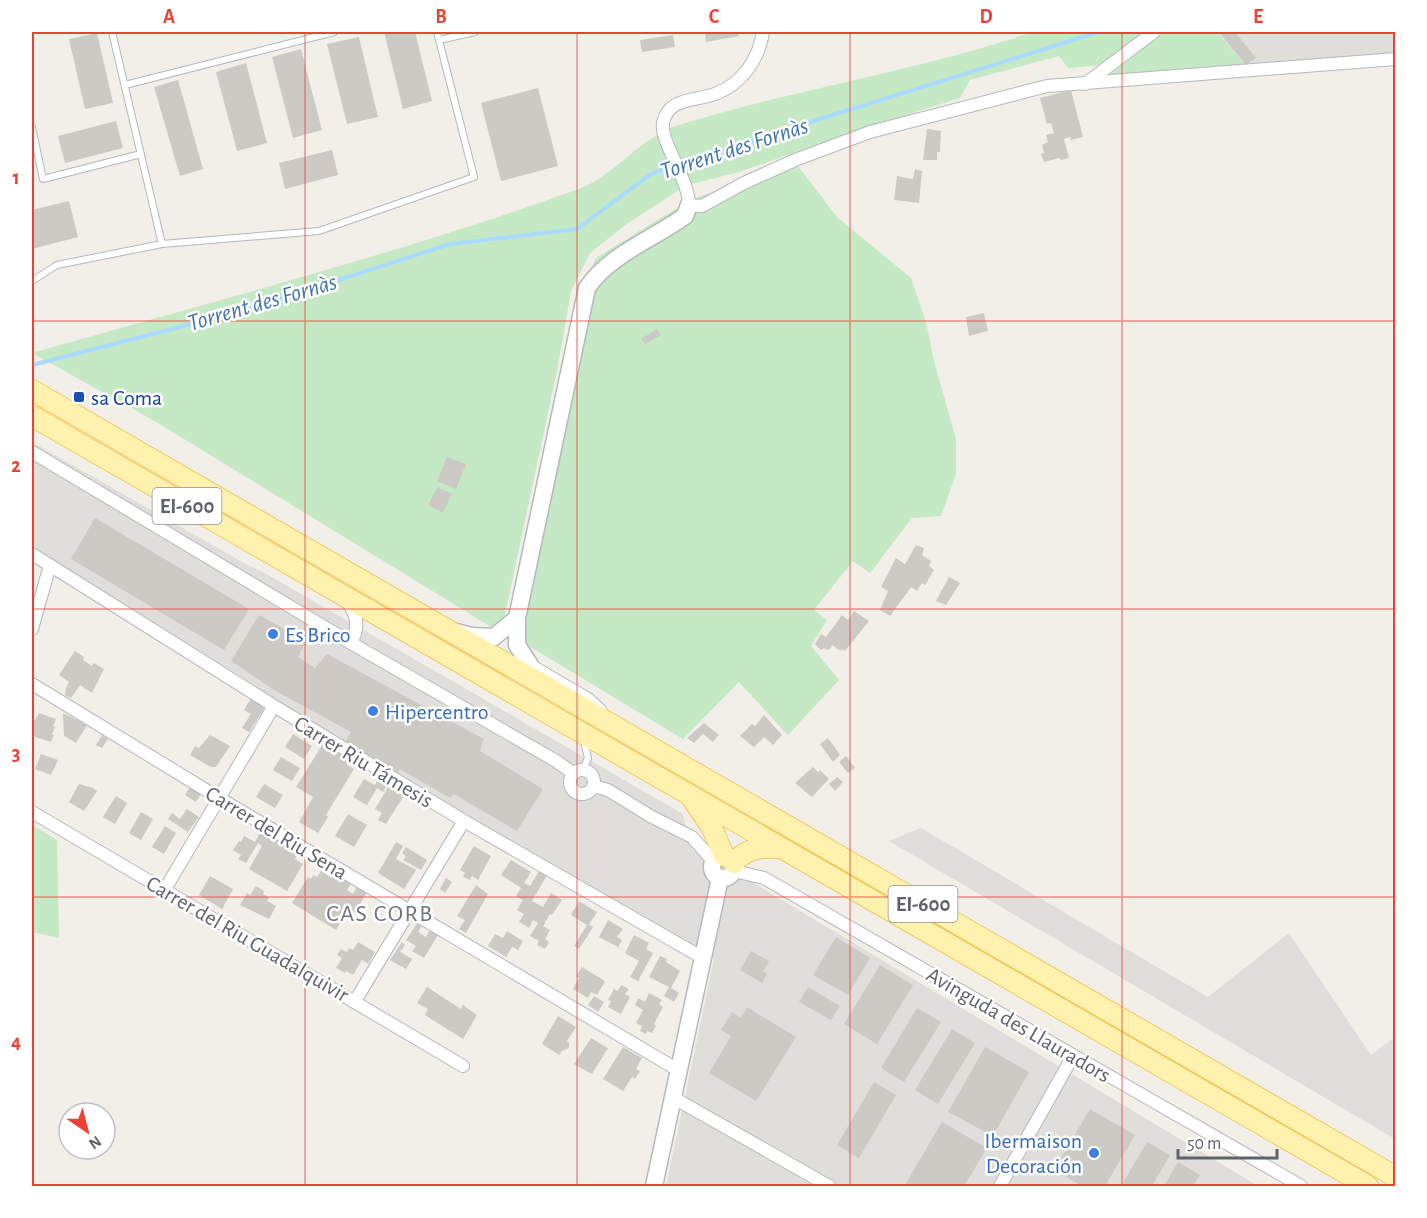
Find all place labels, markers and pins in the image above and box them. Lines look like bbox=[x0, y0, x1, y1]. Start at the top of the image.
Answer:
place label: sa Coma bbox=[91, 387, 162, 409]
marker: sa Coma bbox=[72, 390, 86, 404]
place label: Es Brico bbox=[285, 624, 351, 646]
marker: Es Brico bbox=[266, 627, 280, 641]
place label: Hipercentro bbox=[385, 701, 489, 723]
marker: Hipercentro bbox=[366, 704, 380, 718]
place label: Ibermaison Decoración bbox=[984, 1130, 1082, 1177]
marker: Ibermaison Decoración bbox=[1087, 1146, 1101, 1160]

